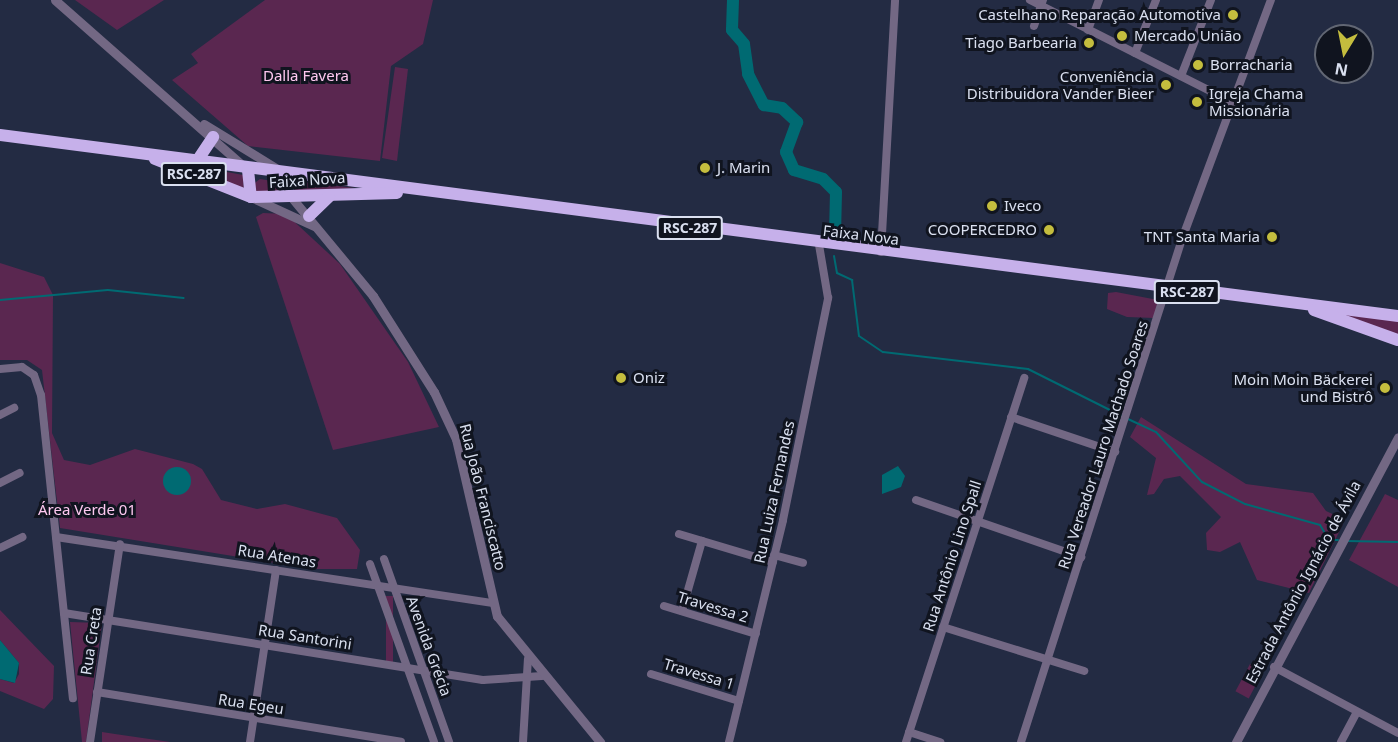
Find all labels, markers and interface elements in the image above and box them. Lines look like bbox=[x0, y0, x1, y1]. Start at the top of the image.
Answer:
place label: Castelhano Reparação Automotiva bbox=[978, 6, 1221, 24]
marker: Castelhano Reparação Automotiva bbox=[1226, 8, 1240, 22]
north arrow bbox=[1314, 24, 1374, 84]
place label: Mercado União bbox=[1134, 27, 1241, 45]
marker: Mercado União bbox=[1115, 29, 1129, 43]
place label: Tiago Barbearia bbox=[965, 34, 1077, 52]
marker: Tiago Barbearia bbox=[1082, 36, 1096, 50]
place label: Borracharia bbox=[1210, 56, 1293, 74]
marker: Borracharia bbox=[1191, 58, 1205, 72]
text: N bbox=[1333, 58, 1350, 82]
park label: Dalla Favera bbox=[263, 67, 349, 85]
place label: Conveniência Distribuidora Vander Bieer bbox=[967, 67, 1154, 102]
marker: Conveniência Distribuidora Vander Bieer bbox=[1159, 78, 1173, 92]
place label: Igreja Chama Missionária bbox=[1209, 84, 1303, 119]
marker: Igreja Chama Missionária bbox=[1190, 95, 1204, 109]
place label: J. Marin bbox=[717, 159, 770, 177]
marker: J. Marin bbox=[698, 161, 712, 175]
road number: RSC-287 bbox=[160, 163, 228, 185]
street label: Faixa Nova bbox=[268, 168, 346, 192]
place label: Iveco bbox=[1004, 197, 1041, 215]
marker: Iveco bbox=[985, 199, 999, 213]
road number: RSC-287 bbox=[656, 217, 724, 239]
street label: Faixa Nova bbox=[822, 221, 900, 249]
place label: COOPERCEDRO bbox=[928, 221, 1037, 239]
marker: COOPERCEDRO bbox=[1042, 223, 1056, 237]
place label: TNT Santa Maria bbox=[1144, 228, 1260, 246]
marker: TNT Santa Maria bbox=[1265, 230, 1279, 244]
road number: RSC-287 bbox=[1152, 281, 1222, 303]
street label: Rua Vereador Lauro Machado Soares bbox=[1054, 319, 1152, 571]
place label: Oniz bbox=[633, 369, 665, 387]
place label: Moin Moin Bäckerei und Bistrô bbox=[1234, 370, 1373, 405]
marker: Oniz bbox=[614, 371, 628, 385]
marker: Moin Moin Bäckerei und Bistrô bbox=[1378, 381, 1392, 395]
street label: Rua Luiza Fernandes bbox=[750, 419, 798, 565]
street label: Rua João Franciscatto bbox=[456, 422, 510, 572]
street label: Estrada Antônio Ignácio de Ávila bbox=[1242, 477, 1364, 687]
street label: Rua Antônio Lino Spall bbox=[919, 478, 985, 634]
park label: Área Verde 01 bbox=[38, 501, 136, 519]
street label: Rua Atenas bbox=[236, 541, 318, 571]
street label: Travessa 2 bbox=[675, 588, 751, 626]
street label: Avenida Grécia bbox=[403, 594, 455, 698]
street label: Rua Creta bbox=[77, 606, 105, 676]
street label: Rua Santorini bbox=[257, 621, 353, 653]
street label: Travessa 1 bbox=[661, 655, 737, 693]
street label: Rua Egeu bbox=[217, 690, 285, 718]

